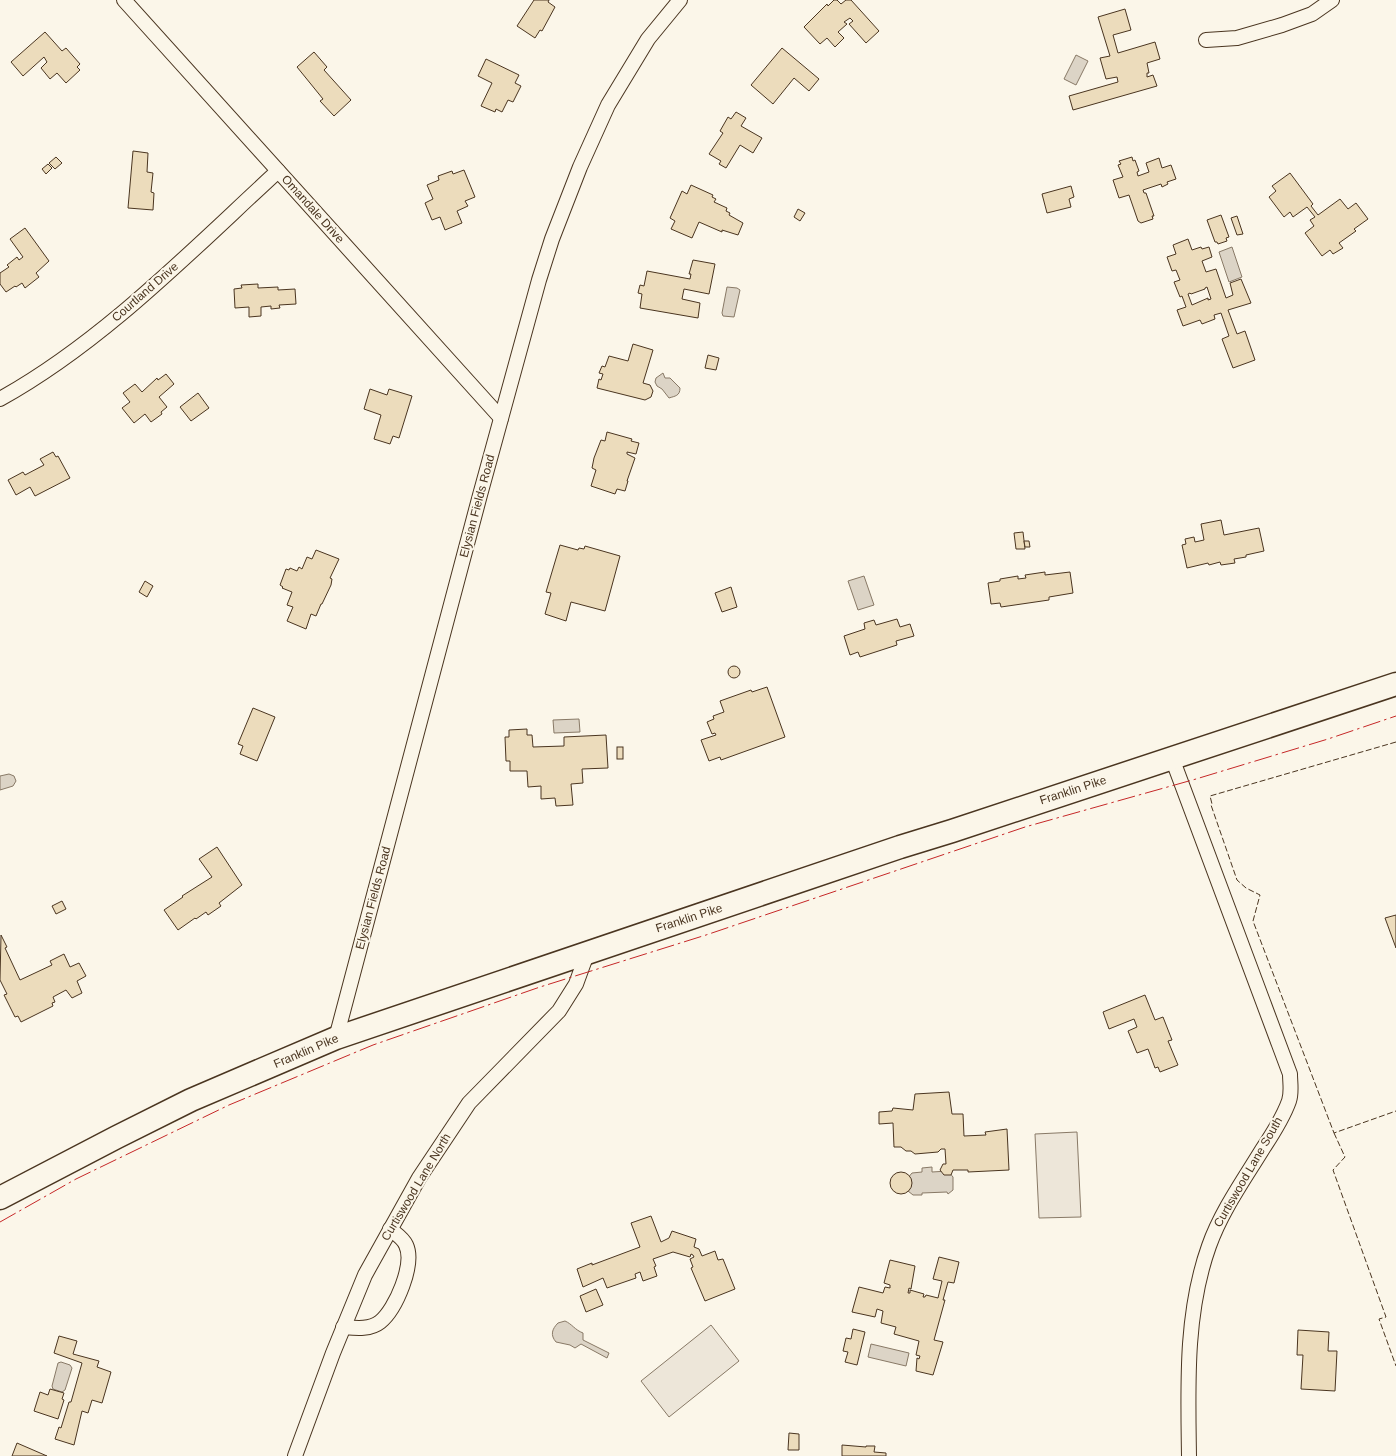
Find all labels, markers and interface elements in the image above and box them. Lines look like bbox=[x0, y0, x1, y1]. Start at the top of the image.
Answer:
street label: Omandale Drive bbox=[279, 172, 347, 246]
street label: Courtland Drive bbox=[109, 259, 181, 325]
street label: Elysian Fields Road bbox=[457, 453, 497, 559]
street label: Franklin Pike bbox=[1038, 773, 1108, 807]
street label: Elysian Fields Road bbox=[353, 845, 393, 951]
street label: Franklin Pike bbox=[654, 901, 724, 935]
street label: Franklin Pike bbox=[271, 1031, 341, 1071]
street label: Curtiswood Lane South bbox=[1211, 1114, 1285, 1230]
street label: Curtiswood Lane North bbox=[378, 1131, 454, 1243]

